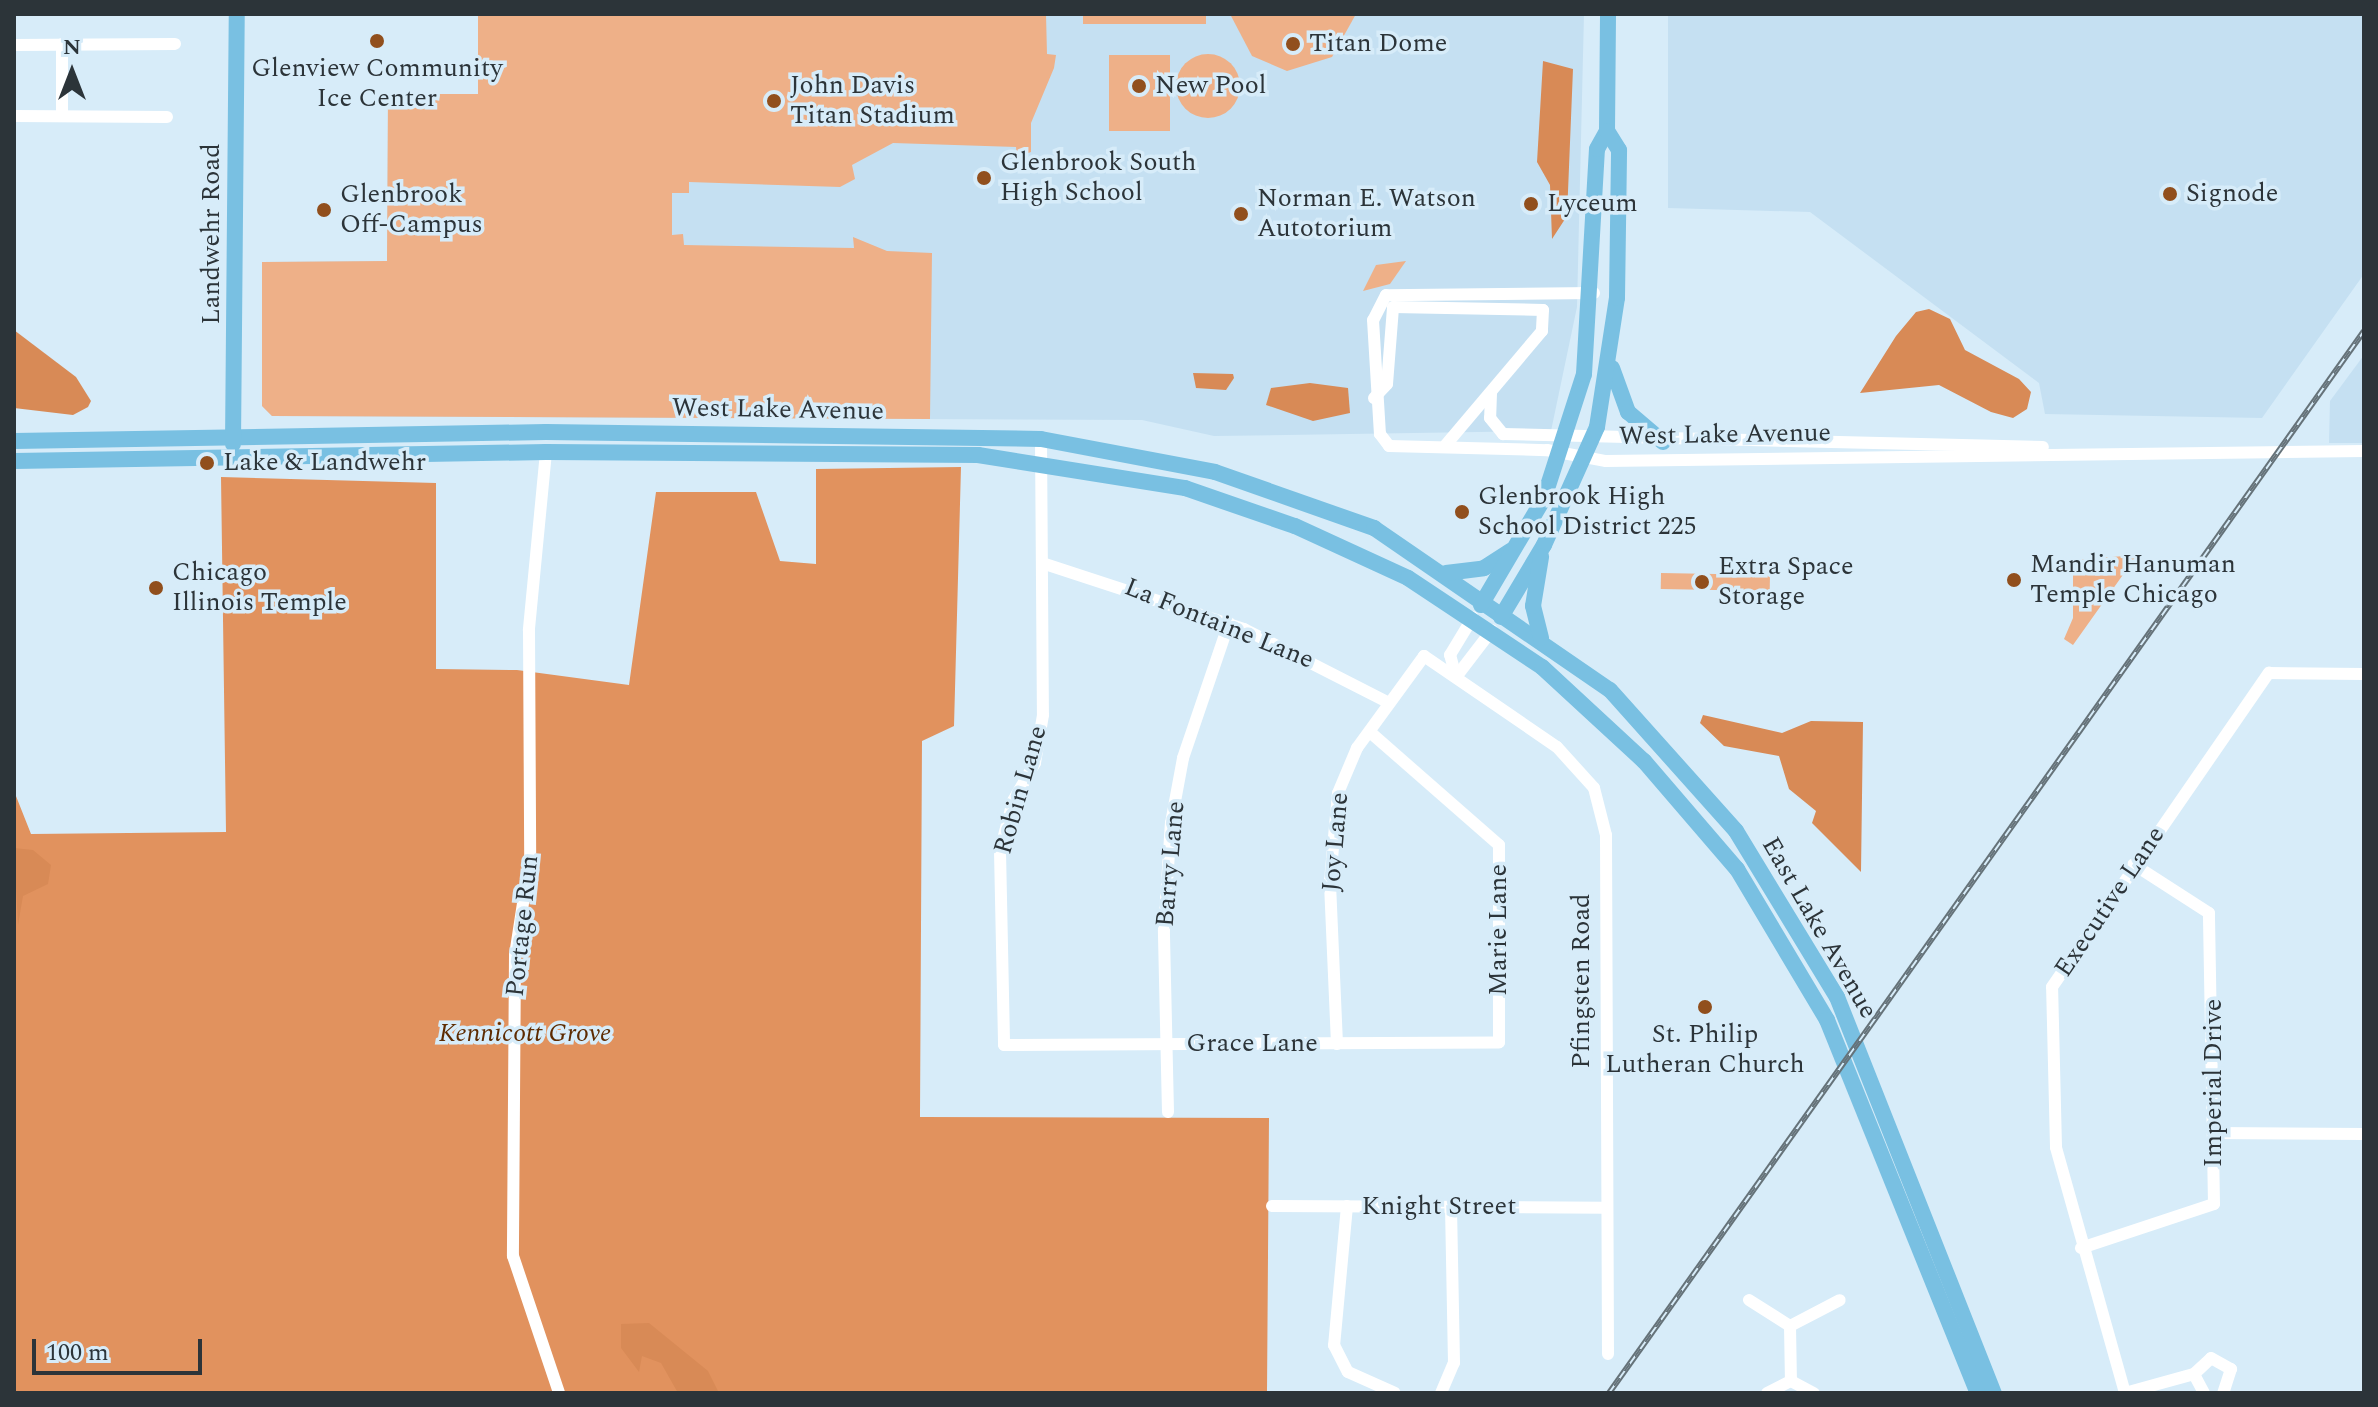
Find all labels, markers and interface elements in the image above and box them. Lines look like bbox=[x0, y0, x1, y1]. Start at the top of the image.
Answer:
place label: Titan Dome bbox=[1309, 28, 1447, 60]
text: N bbox=[63, 31, 81, 64]
north arrow bbox=[32, 32, 112, 112]
marker: Glenview Community Ice Center bbox=[368, 32, 386, 50]
marker: Titan Dome bbox=[1284, 35, 1302, 53]
place label: Glenview Community Ice Center bbox=[251, 53, 503, 114]
place label: John Davis Titan Stadium bbox=[790, 70, 955, 132]
place label: New Pool bbox=[1155, 70, 1266, 102]
marker: New Pool bbox=[1130, 77, 1148, 95]
marker: John Davis Titan Stadium bbox=[765, 92, 783, 110]
street label: Landwehr Road bbox=[196, 143, 228, 325]
place label: Glenbrook South High School bbox=[1000, 147, 1196, 208]
marker: Glenbrook South High School bbox=[975, 169, 993, 187]
place label: Signode bbox=[2186, 178, 2278, 210]
place label: Glenbrook Off-Campus bbox=[340, 179, 483, 240]
place label: Norman E. Watson Autotorium bbox=[1257, 183, 1476, 244]
marker: Signode bbox=[2161, 185, 2179, 203]
place label: Lyceum bbox=[1547, 188, 1638, 220]
marker: Lyceum bbox=[1522, 195, 1540, 213]
marker: Glenbrook Off-Campus bbox=[315, 201, 333, 219]
marker: Norman E. Watson Autotorium bbox=[1232, 205, 1250, 223]
street label: West Lake Avenue bbox=[672, 393, 884, 427]
street label: West Lake Avenue bbox=[1619, 418, 1831, 452]
place label: Lake & Landwehr bbox=[223, 447, 426, 479]
marker: Lake & Landwehr bbox=[198, 454, 216, 472]
place label: Glenbrook High School District 225 bbox=[1478, 481, 1697, 542]
marker: Glenbrook High School District 225 bbox=[1453, 503, 1471, 521]
place label: Mandir Hanuman Temple Chicago bbox=[2030, 549, 2236, 610]
place label: Extra Space Storage bbox=[1718, 551, 1854, 612]
place label: Chicago Illinois Temple bbox=[172, 557, 347, 618]
marker: Mandir Hanuman Temple Chicago bbox=[2005, 571, 2023, 589]
street label: La Fontaine Lane bbox=[1120, 572, 1318, 676]
marker: Extra Space Storage bbox=[1693, 573, 1711, 591]
marker: Chicago Illinois Temple bbox=[147, 579, 165, 597]
street label: Robin Lane bbox=[988, 722, 1054, 858]
street label: Joy Lane bbox=[1316, 791, 1356, 893]
street label: Barry Lane bbox=[1150, 800, 1192, 928]
street label: Executive Lane bbox=[2048, 821, 2172, 983]
street label: East Lake Avenue bbox=[1754, 832, 1884, 1024]
street label: Portage Run bbox=[500, 854, 546, 998]
street label: Marie Lane bbox=[1483, 864, 1515, 996]
street label: Pfingsten Road bbox=[1566, 893, 1598, 1069]
marker: St. Philip Lutheran Church bbox=[1696, 998, 1714, 1016]
street label: Imperial Drive bbox=[2198, 999, 2230, 1167]
park label: Kennicott Grove bbox=[439, 1018, 611, 1050]
place label: St. Philip Lutheran Church bbox=[1605, 1019, 1805, 1080]
street label: Grace Lane bbox=[1186, 1028, 1318, 1060]
street label: Knight Street bbox=[1362, 1191, 1516, 1223]
scale bar bbox=[36, 1323, 206, 1373]
text: 100 m bbox=[46, 1335, 109, 1371]

